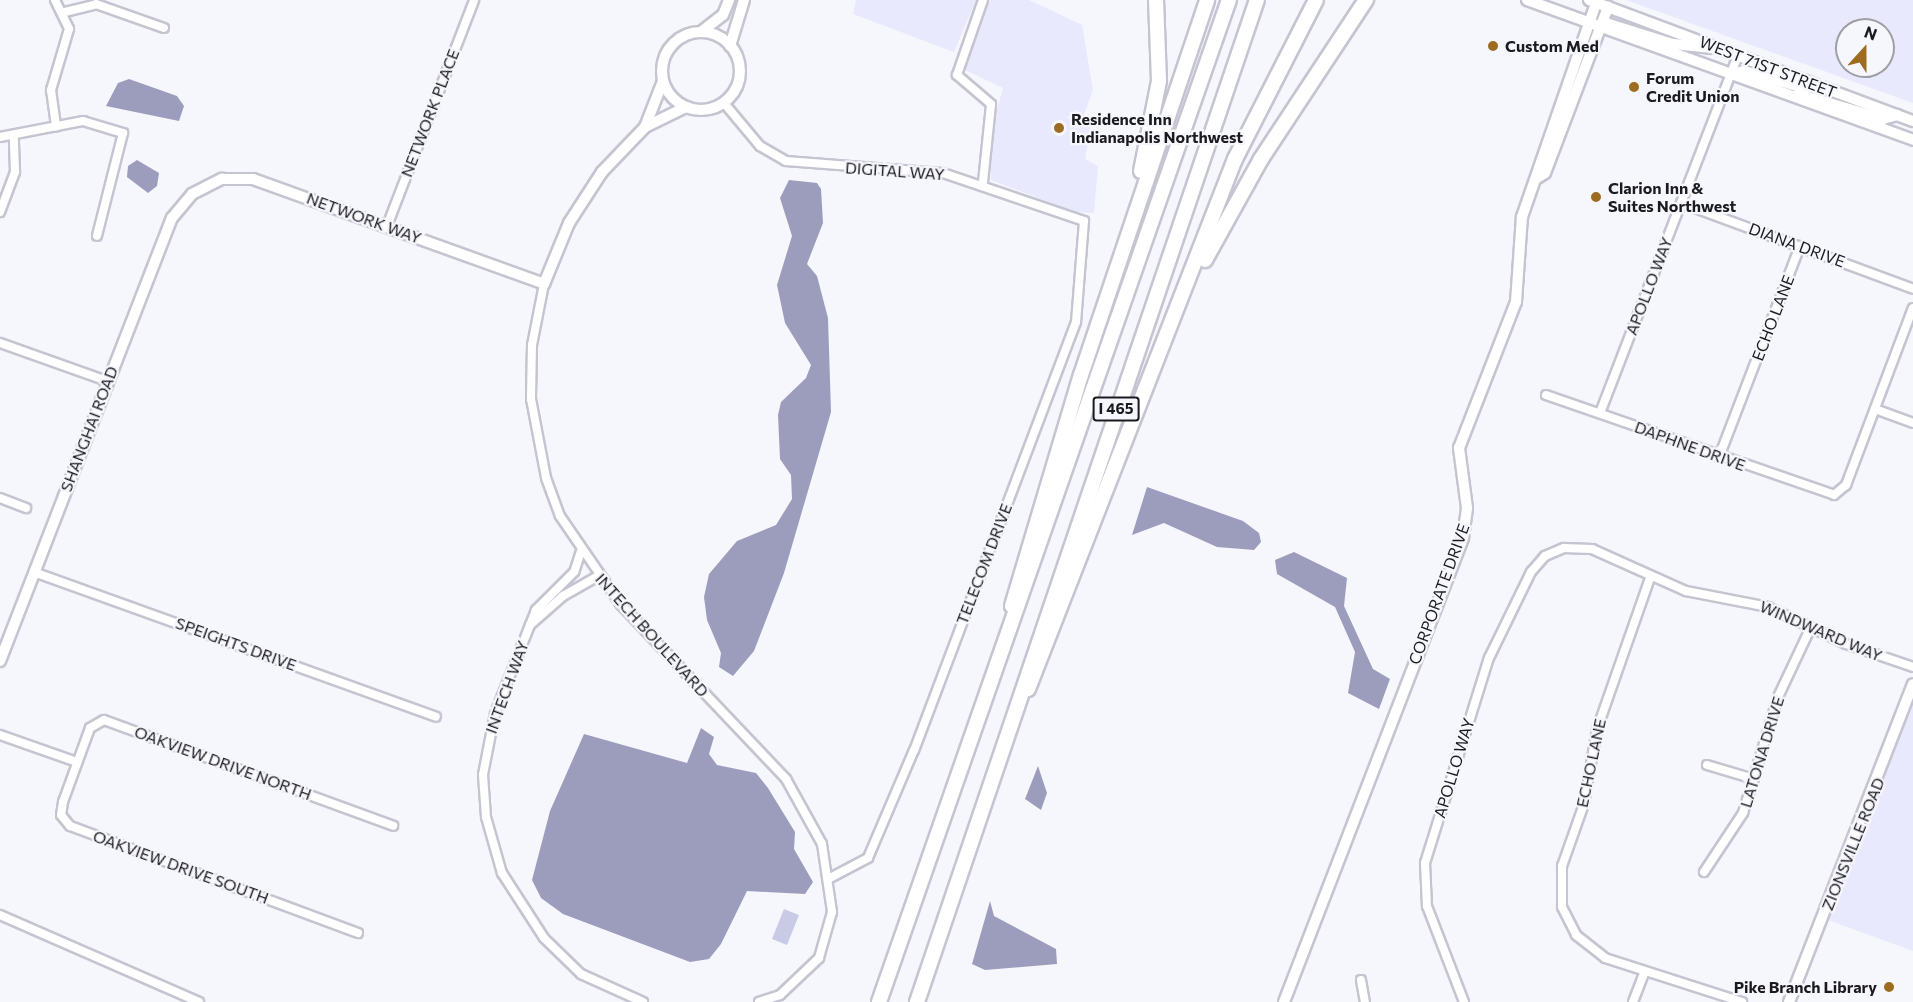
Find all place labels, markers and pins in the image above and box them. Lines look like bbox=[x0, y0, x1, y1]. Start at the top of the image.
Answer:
place label: Custom Med bbox=[1505, 36, 1599, 56]
marker: Custom Med bbox=[1486, 39, 1500, 53]
place label: Forum Credit Union bbox=[1646, 68, 1740, 106]
marker: Forum Credit Union bbox=[1627, 80, 1641, 94]
place label: Residence Inn Indianapolis Northwest bbox=[1071, 109, 1243, 147]
marker: Residence Inn Indianapolis Northwest bbox=[1052, 121, 1066, 135]
place label: Clarion Inn & Suites Northwest bbox=[1608, 178, 1736, 216]
marker: Clarion Inn & Suites Northwest bbox=[1589, 190, 1603, 204]
place label: Pike Branch Library bbox=[1734, 977, 1877, 997]
marker: Pike Branch Library bbox=[1882, 980, 1896, 994]

